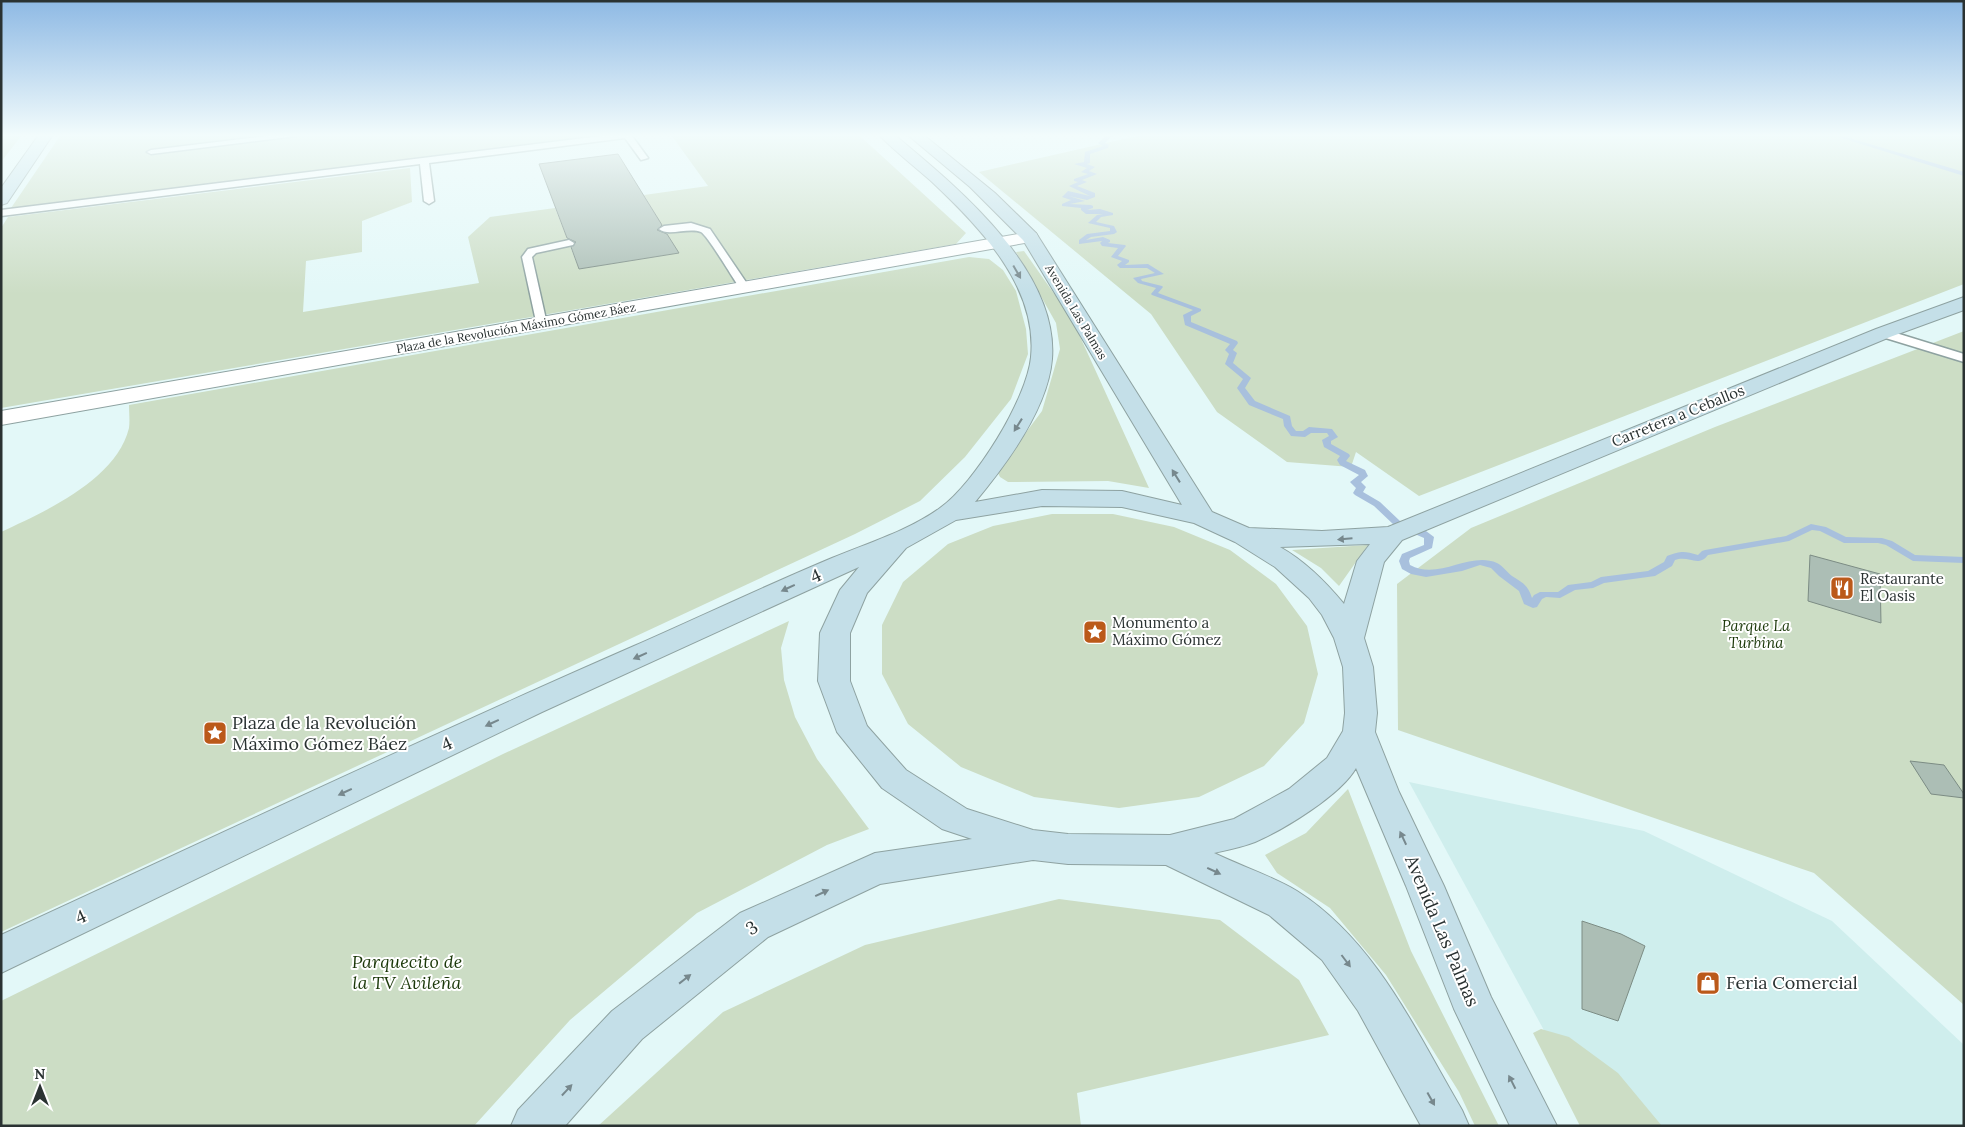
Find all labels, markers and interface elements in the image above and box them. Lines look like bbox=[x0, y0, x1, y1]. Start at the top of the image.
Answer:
street label: Avenida Las Palmas bbox=[1042, 261, 1111, 362]
one-way arrow bbox=[1012, 266, 1021, 279]
street label: Plaza de la Revolución Máximo Gómez Báez bbox=[395, 299, 637, 356]
street label: Carretera a Ceballos bbox=[1609, 380, 1747, 451]
one-way arrow bbox=[1013, 418, 1023, 431]
one-way arrow bbox=[1171, 469, 1181, 483]
one-way arrow bbox=[1337, 535, 1353, 543]
street label: 4 bbox=[807, 563, 825, 588]
place label: Restaurante El Oasis bbox=[1860, 569, 1944, 605]
restaurant icon: Restaurante El Oasis bbox=[1829, 575, 1855, 601]
one-way arrow bbox=[781, 585, 795, 593]
place label: Monumento a Máximo Gómez bbox=[1112, 613, 1221, 649]
park label: Parque La Turbina bbox=[1722, 616, 1791, 652]
place icon: Monumento a Máximo Gómez bbox=[1082, 619, 1108, 645]
one-way arrow bbox=[633, 652, 647, 660]
place label: Plaza de la Revolución Máximo Gómez Báez bbox=[232, 711, 417, 755]
one-way arrow bbox=[485, 719, 499, 727]
place icon: Plaza de la Revolución Máximo Gómez Báez bbox=[202, 720, 228, 746]
street label: 4 bbox=[438, 731, 456, 756]
one-way arrow bbox=[338, 788, 352, 796]
one-way arrow bbox=[1398, 831, 1406, 845]
street label: Avenida Las Palmas bbox=[1400, 851, 1485, 1010]
one-way arrow bbox=[1207, 867, 1221, 875]
one-way arrow bbox=[815, 889, 829, 897]
street label: 4 bbox=[72, 904, 90, 929]
street label: 3 bbox=[741, 915, 762, 940]
park label: Parquecito de la TV Avileña bbox=[352, 950, 462, 994]
one-way arrow bbox=[1341, 954, 1352, 967]
shop icon: Feria Comercial bbox=[1695, 970, 1721, 996]
place label: Feria Comercial bbox=[1726, 971, 1858, 994]
one-way arrow bbox=[678, 973, 691, 984]
north arrow bbox=[15, 1062, 65, 1112]
text: N bbox=[35, 1065, 46, 1083]
one-way arrow bbox=[1507, 1075, 1515, 1089]
one-way arrow bbox=[561, 1084, 573, 1096]
one-way arrow bbox=[1426, 1093, 1435, 1106]

